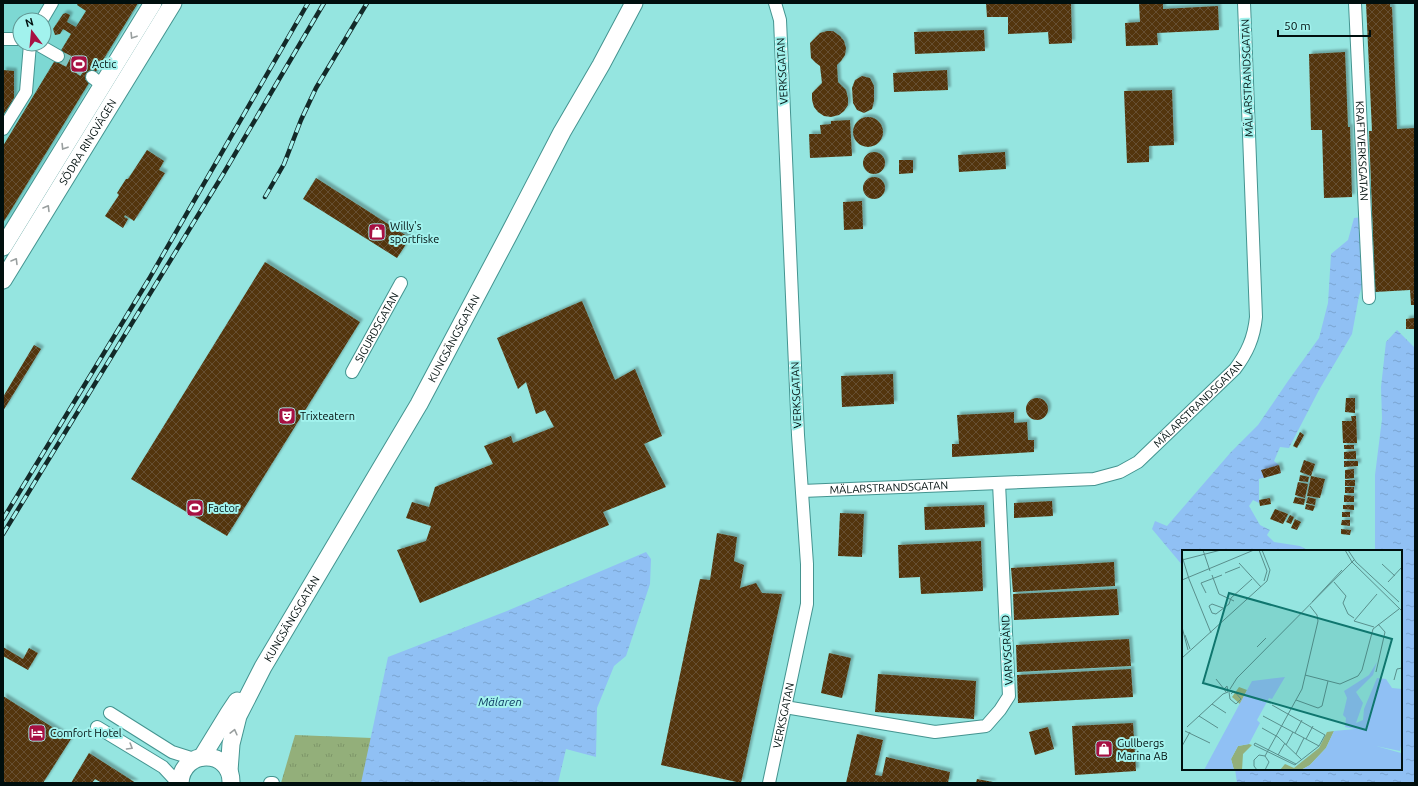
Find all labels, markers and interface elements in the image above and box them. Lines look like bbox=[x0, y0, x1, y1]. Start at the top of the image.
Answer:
north arrow bbox=[12, 12, 52, 52]
scale bar bbox=[1278, 12, 1370, 38]
text: N bbox=[24, 15, 35, 29]
street label: MÄLARSTRANDSGATAN bbox=[1239, 19, 1255, 137]
text: 50 m bbox=[1284, 19, 1311, 32]
one-way arrow bbox=[130, 32, 137, 39]
street label: VERKSGATAN bbox=[774, 37, 790, 105]
sports icon: Actic bbox=[69, 54, 89, 74]
place label: Actic bbox=[92, 58, 116, 70]
street label: SÖDRA RINGVÄGEN bbox=[57, 97, 119, 187]
street label: KRAFTVERKSGATAN bbox=[1354, 100, 1370, 201]
one-way arrow bbox=[62, 143, 69, 150]
one-way arrow bbox=[43, 205, 50, 212]
place label: Willy's sportfiske bbox=[390, 220, 439, 245]
shop icon: Willy's sportfiske bbox=[367, 222, 387, 242]
one-way arrow bbox=[10, 258, 18, 265]
street label: SIGURDSGATAN bbox=[352, 290, 401, 364]
street label: KUNGSÄNGSGATAN bbox=[426, 292, 482, 384]
street label: MÄLARSTRANDSGATAN bbox=[1151, 359, 1245, 450]
street label: VERKSGATAN bbox=[789, 361, 803, 429]
theatre icon: Trixteatern bbox=[277, 406, 297, 426]
place label: Trixteatern bbox=[300, 410, 355, 422]
street label: MÄLARSTRANDSGATAN bbox=[829, 479, 948, 496]
sports icon: Factor bbox=[185, 498, 205, 518]
place label: Factor bbox=[208, 502, 240, 514]
inset map bbox=[1182, 550, 1402, 770]
street label: KUNGSÄNGSGATAN bbox=[262, 574, 322, 664]
street label: VARVSGRÄND bbox=[999, 614, 1015, 685]
street label: VERKSGATAN bbox=[771, 682, 796, 749]
water label: Mälaren bbox=[478, 695, 522, 708]
hotel icon: Comfort Hotel bbox=[27, 723, 47, 743]
place label: Comfort Hotel bbox=[50, 727, 122, 739]
one-way arrow bbox=[229, 729, 237, 735]
place label: Gullbergs Marina AB bbox=[1117, 737, 1168, 762]
shop icon: Gullbergs Marina AB bbox=[1094, 739, 1114, 759]
one-way arrow bbox=[126, 743, 133, 750]

